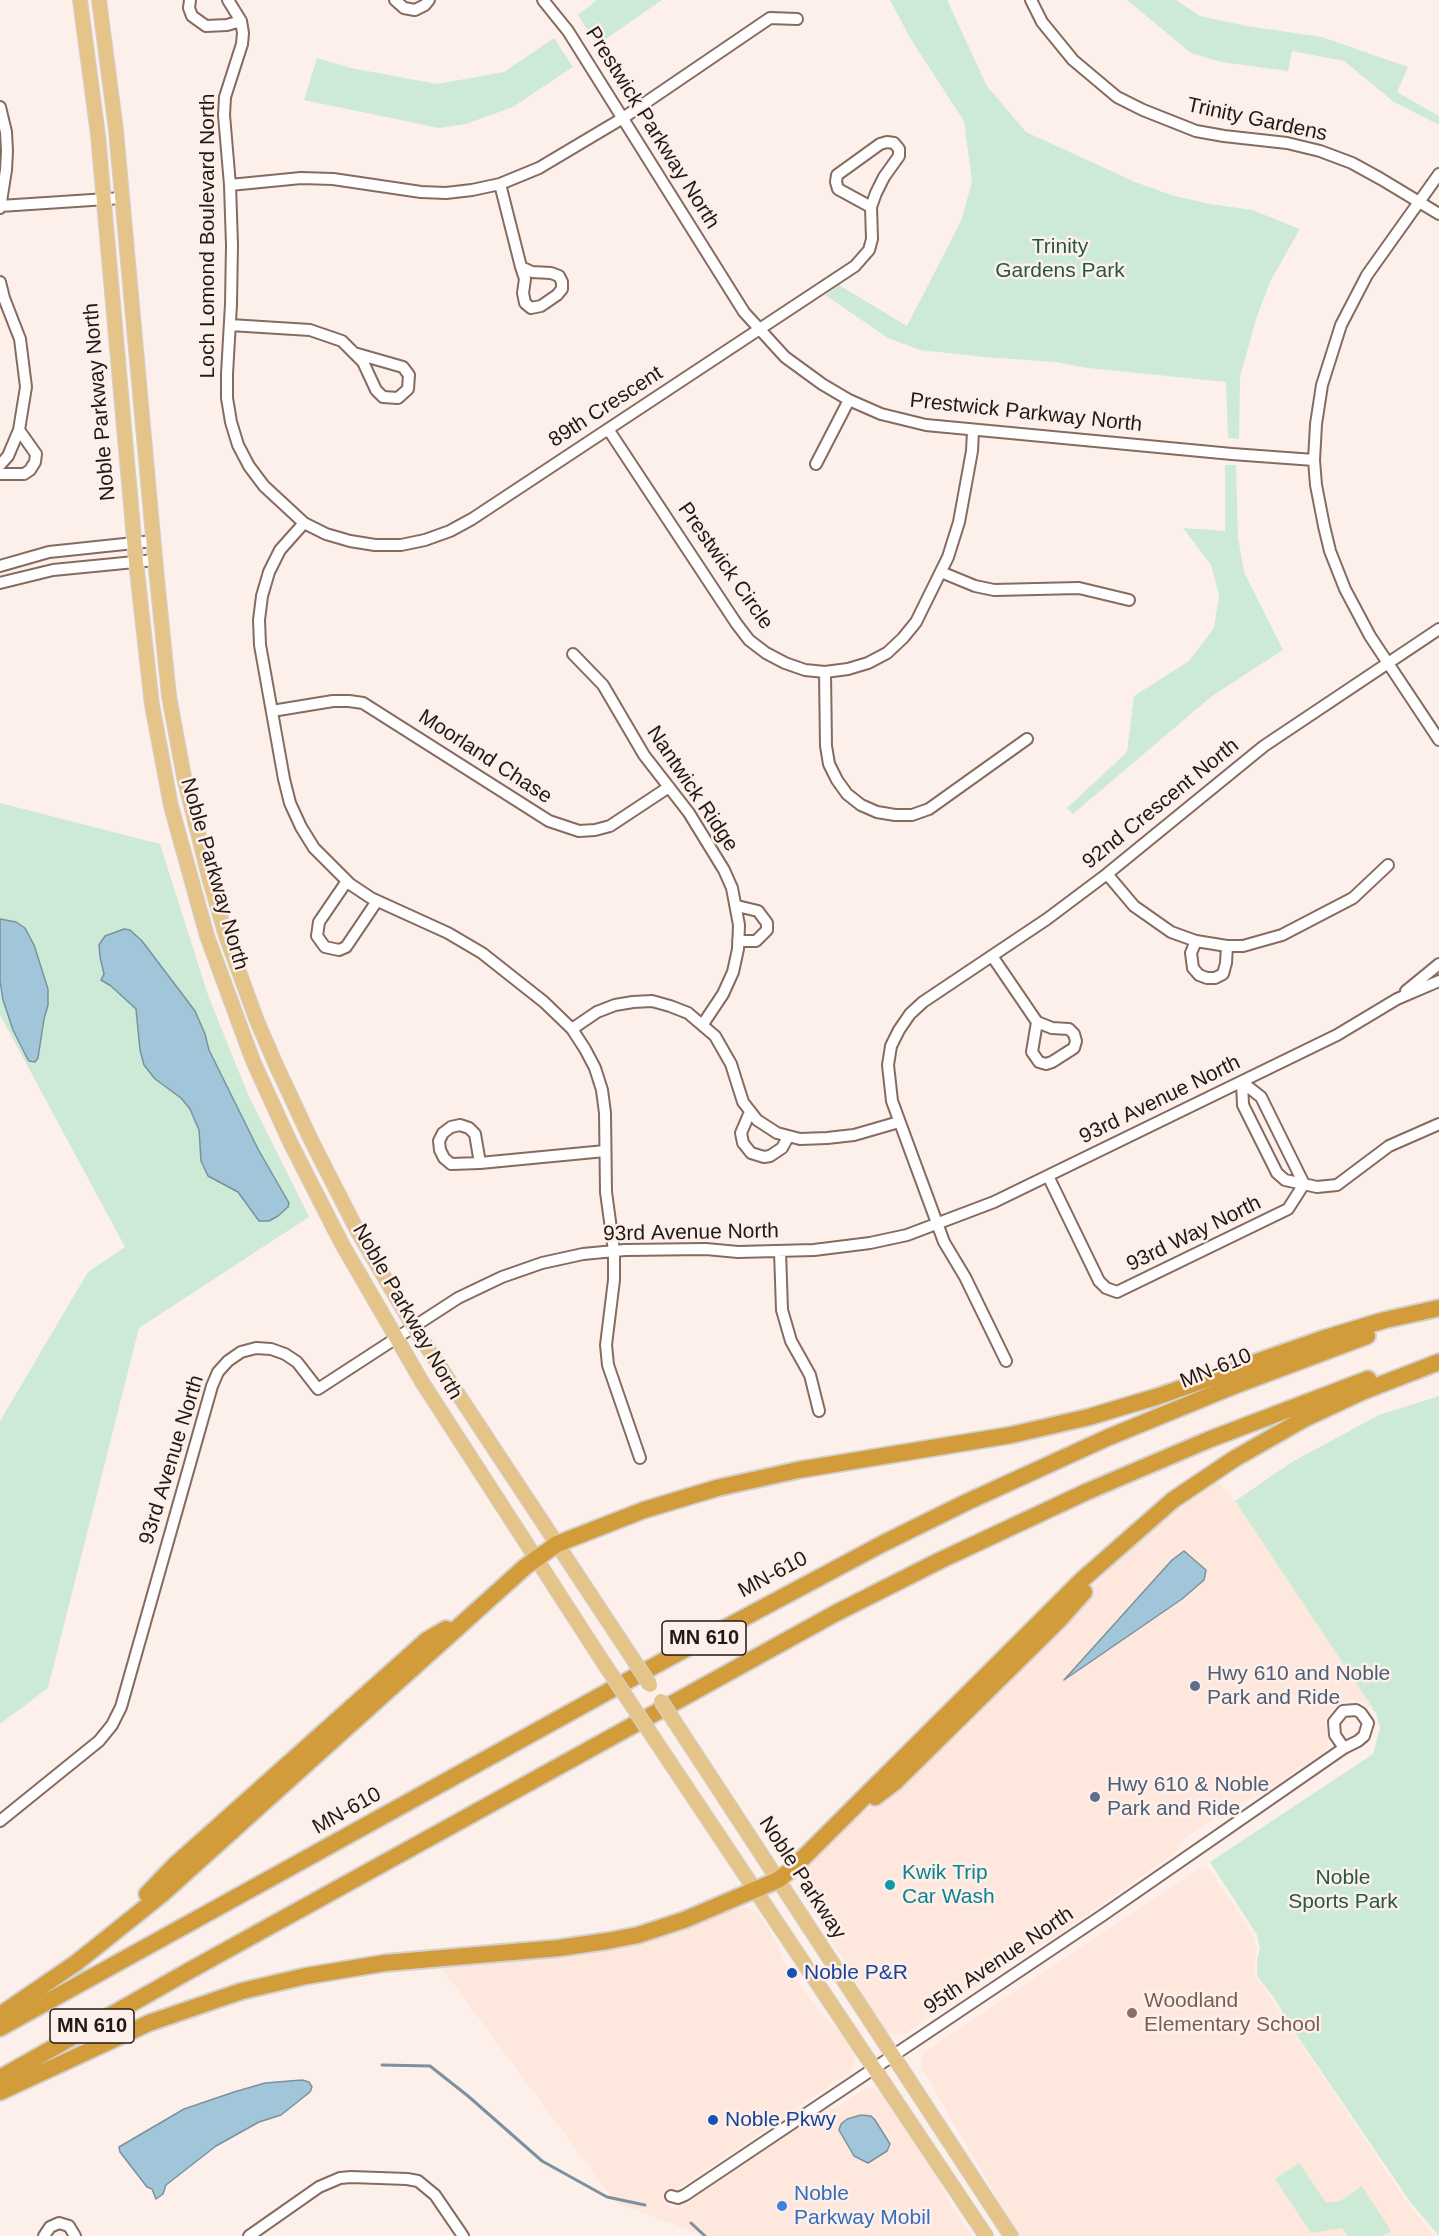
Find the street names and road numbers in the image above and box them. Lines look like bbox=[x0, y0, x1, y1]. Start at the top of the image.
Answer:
street label: Prestwick Parkway North bbox=[579, 22, 725, 234]
street label: Trinity Gardens bbox=[1185, 93, 1329, 147]
street label: Loch Lomond Boulevard North bbox=[195, 94, 221, 378]
street label: Noble Parkway North bbox=[79, 302, 121, 502]
street label: 89th Crescent bbox=[544, 361, 668, 453]
street label: Prestwick Parkway North bbox=[909, 388, 1143, 438]
street label: Prestwick Circle bbox=[672, 498, 778, 634]
street label: Moorland Chase bbox=[414, 704, 556, 810]
street label: Nantwick Ridge bbox=[641, 721, 743, 857]
street label: 92nd Crescent North bbox=[1078, 733, 1244, 875]
street label: Noble Parkway North bbox=[175, 775, 253, 973]
street label: 93rd Avenue North bbox=[1075, 1050, 1245, 1150]
street label: 93rd Way North bbox=[1123, 1191, 1265, 1277]
street label: 93rd Avenue North bbox=[603, 1219, 779, 1247]
street label: Noble Parkway North bbox=[346, 1220, 468, 1404]
street label: MN-610 bbox=[1177, 1343, 1255, 1395]
street label: 93rd Avenue North bbox=[134, 1372, 210, 1548]
street label: MN-610 bbox=[734, 1546, 812, 1604]
road number: MN 610 bbox=[662, 1621, 746, 1655]
street label: MN-610 bbox=[308, 1782, 386, 1840]
street label: Noble Parkway bbox=[753, 1812, 851, 1944]
street label: 95th Avenue North bbox=[920, 1902, 1078, 2020]
road number: MN 610 bbox=[50, 2009, 134, 2043]

